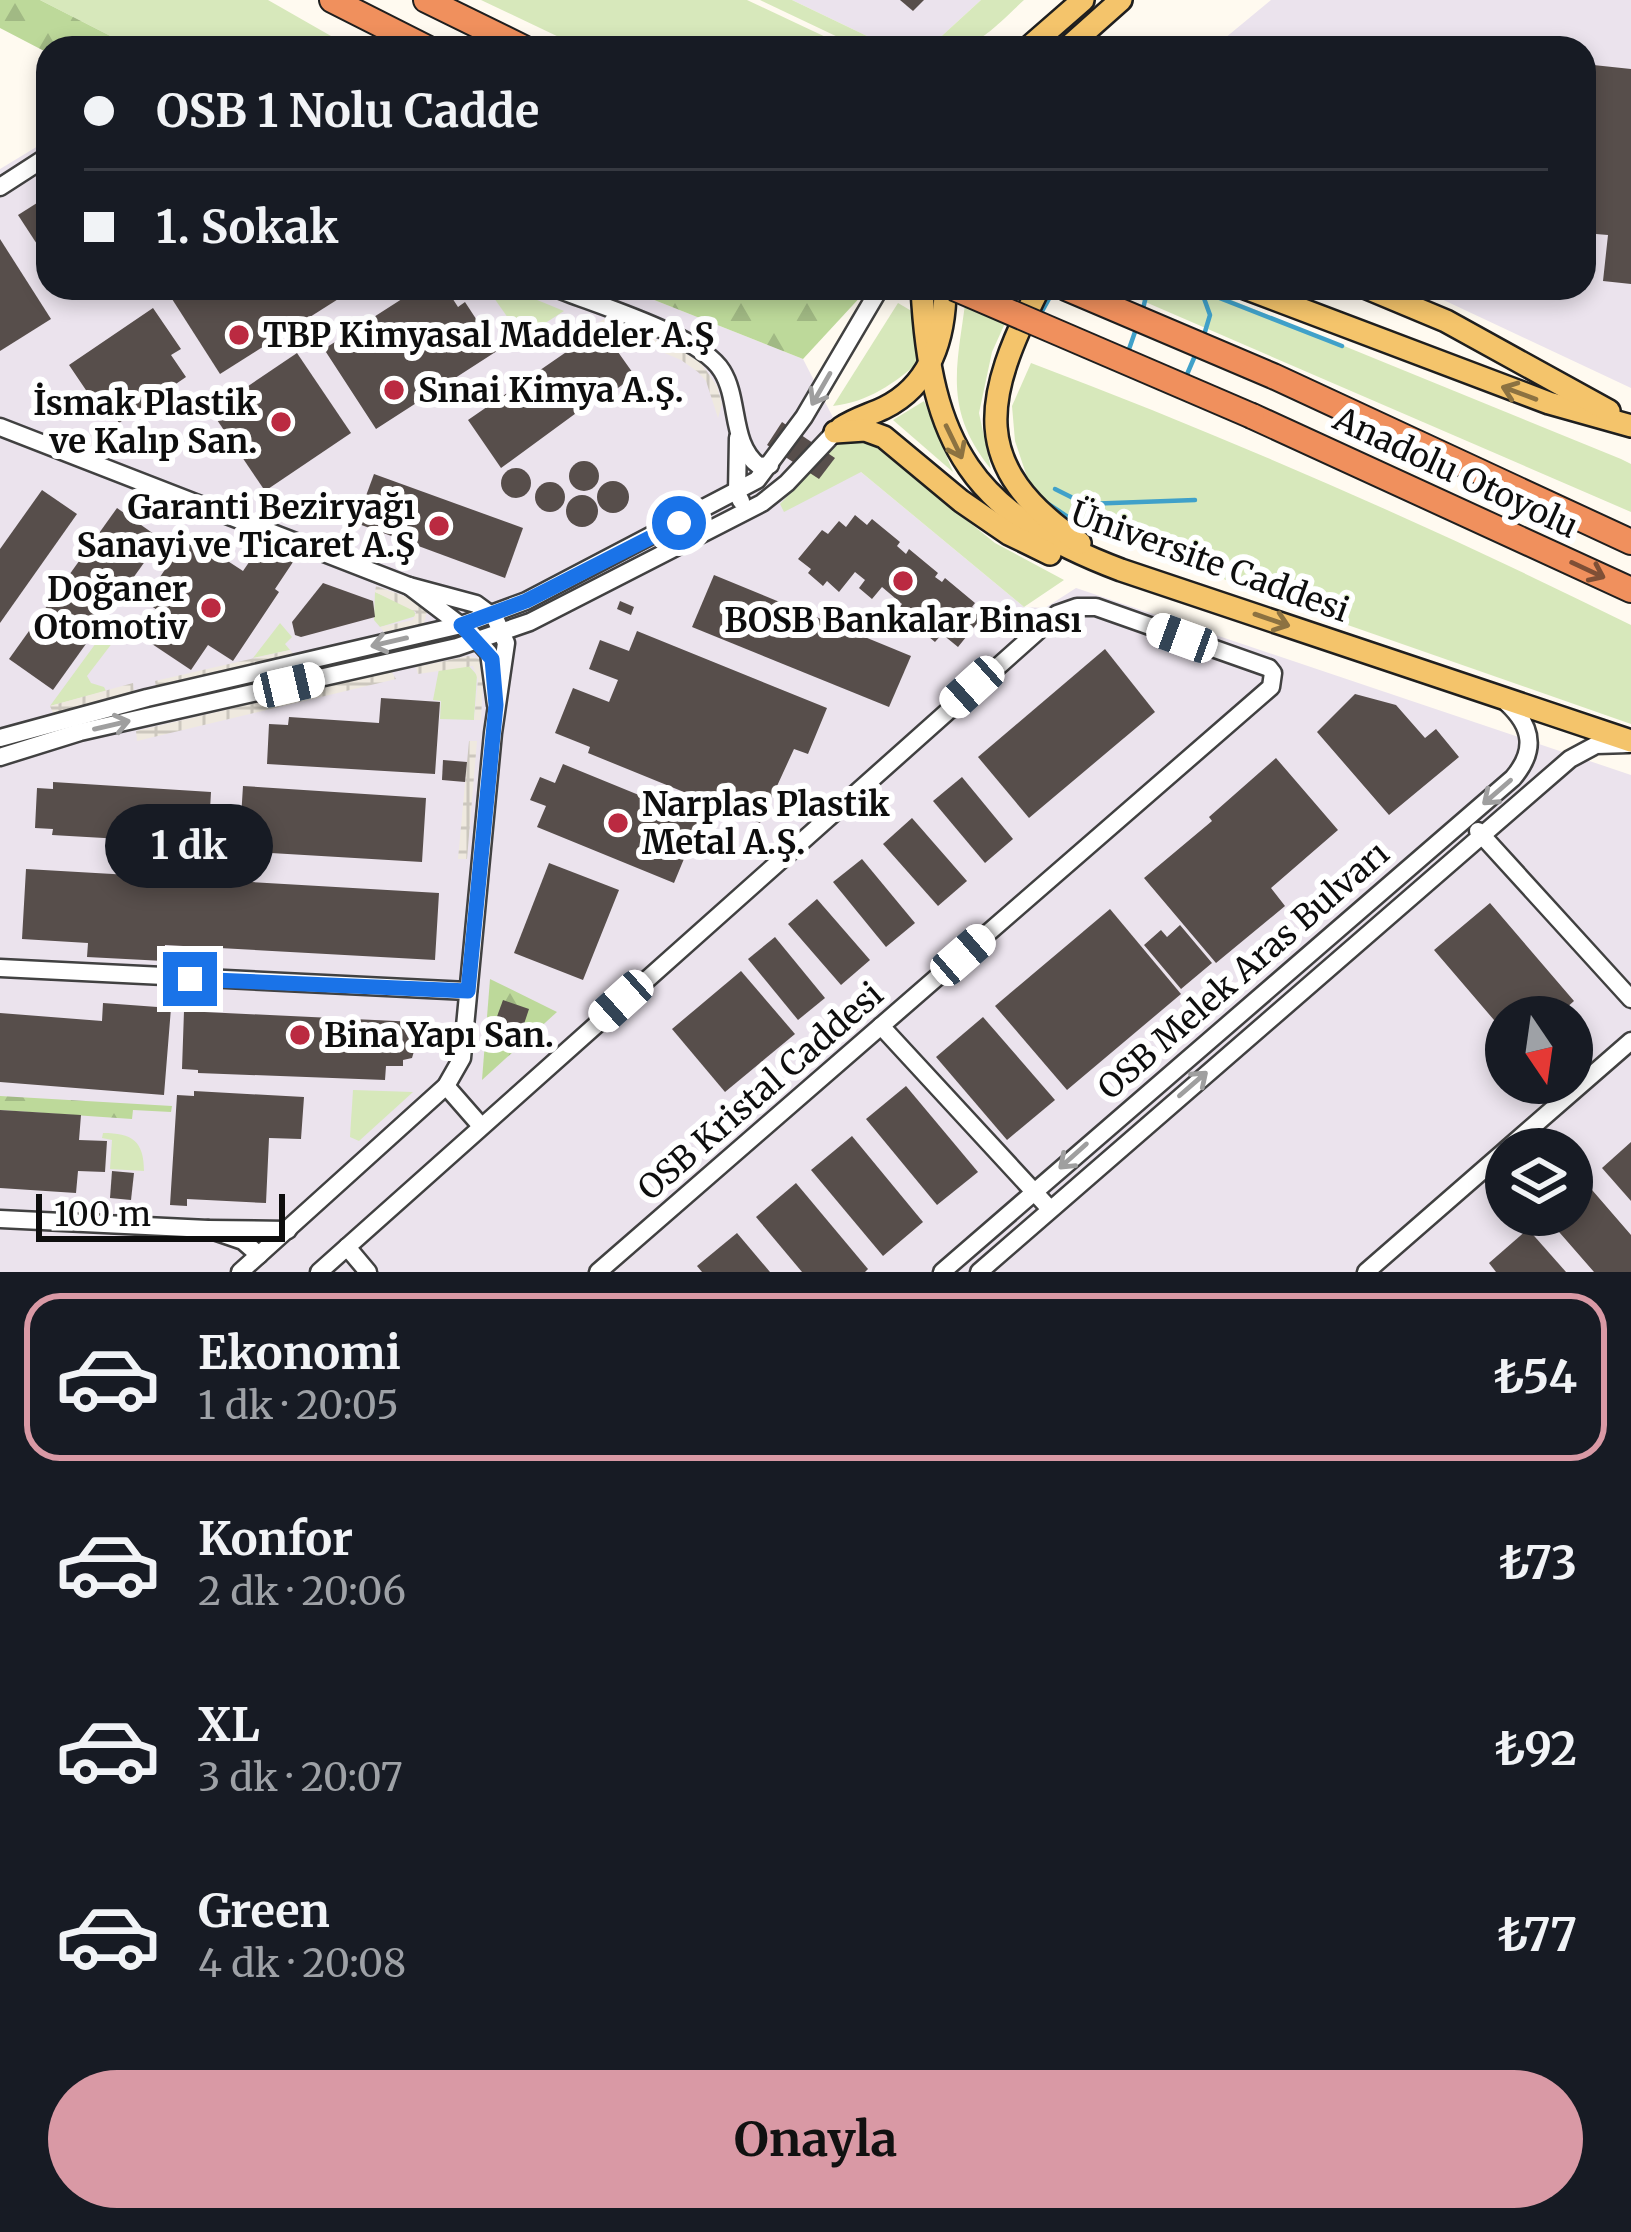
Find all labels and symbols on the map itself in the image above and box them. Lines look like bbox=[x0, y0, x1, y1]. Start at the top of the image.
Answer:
place label: TBP Kimyasal Maddeler A.Ş bbox=[263, 315, 714, 356]
marker: TBP Kimyasal Maddeler A.Ş bbox=[226, 322, 252, 348]
place label: Sınai Kimya A.Ş. bbox=[418, 370, 684, 411]
one-way arrow bbox=[808, 371, 832, 406]
marker: Sınai Kimya A.Ş. bbox=[381, 377, 407, 403]
one-way arrow bbox=[1501, 381, 1538, 402]
place label: İsmak Plastik ve Kalıp San. bbox=[33, 382, 258, 462]
street label: Anadolu Otoyolu bbox=[1326, 398, 1584, 547]
marker: İsmak Plastik ve Kalıp San. bbox=[268, 409, 294, 435]
one-way arrow bbox=[944, 424, 966, 460]
place label: Garanti Beziryağı Sanayi ve Ticaret A.Ş bbox=[76, 487, 415, 566]
street label: Üniversite Caddesi bbox=[1065, 492, 1355, 631]
route start bbox=[652, 496, 706, 550]
marker: Garanti Beziryağı Sanayi ve Ticaret A.Ş bbox=[426, 513, 452, 539]
one-way arrow bbox=[1569, 560, 1605, 582]
marker: BOSB Bankalar Binası bbox=[890, 568, 916, 594]
place label: Doğaner Otomotiv bbox=[34, 569, 188, 648]
marker: Doğaner Otomotiv bbox=[198, 595, 224, 621]
place label: BOSB Bankalar Binası bbox=[724, 600, 1082, 641]
car bbox=[1142, 609, 1222, 667]
one-way arrow bbox=[1252, 611, 1289, 632]
one-way arrow bbox=[370, 632, 408, 654]
car bbox=[933, 650, 1011, 724]
car bbox=[250, 659, 328, 711]
one-way arrow bbox=[93, 712, 131, 735]
one-way arrow bbox=[1482, 778, 1513, 805]
place label: Narplas Plastik Metal A.Ş. bbox=[642, 784, 890, 863]
callout: 1 dk bbox=[106, 805, 274, 889]
marker: Narplas Plastik Metal A.Ş. bbox=[605, 810, 631, 836]
street label: OSB Melek Aras Bulvarı bbox=[1089, 833, 1397, 1108]
car bbox=[924, 918, 1002, 992]
route end bbox=[163, 952, 217, 1006]
car bbox=[582, 964, 660, 1038]
street label: OSB Kristal Caddesi bbox=[629, 974, 891, 1209]
north arrow bbox=[1485, 996, 1593, 1104]
place label: Bina Yapı San. bbox=[324, 1015, 554, 1056]
marker: Bina Yapı San. bbox=[287, 1022, 313, 1048]
one-way arrow bbox=[1177, 1071, 1208, 1099]
one-way arrow bbox=[1059, 1142, 1089, 1169]
scale bar bbox=[36, 1188, 285, 1241]

